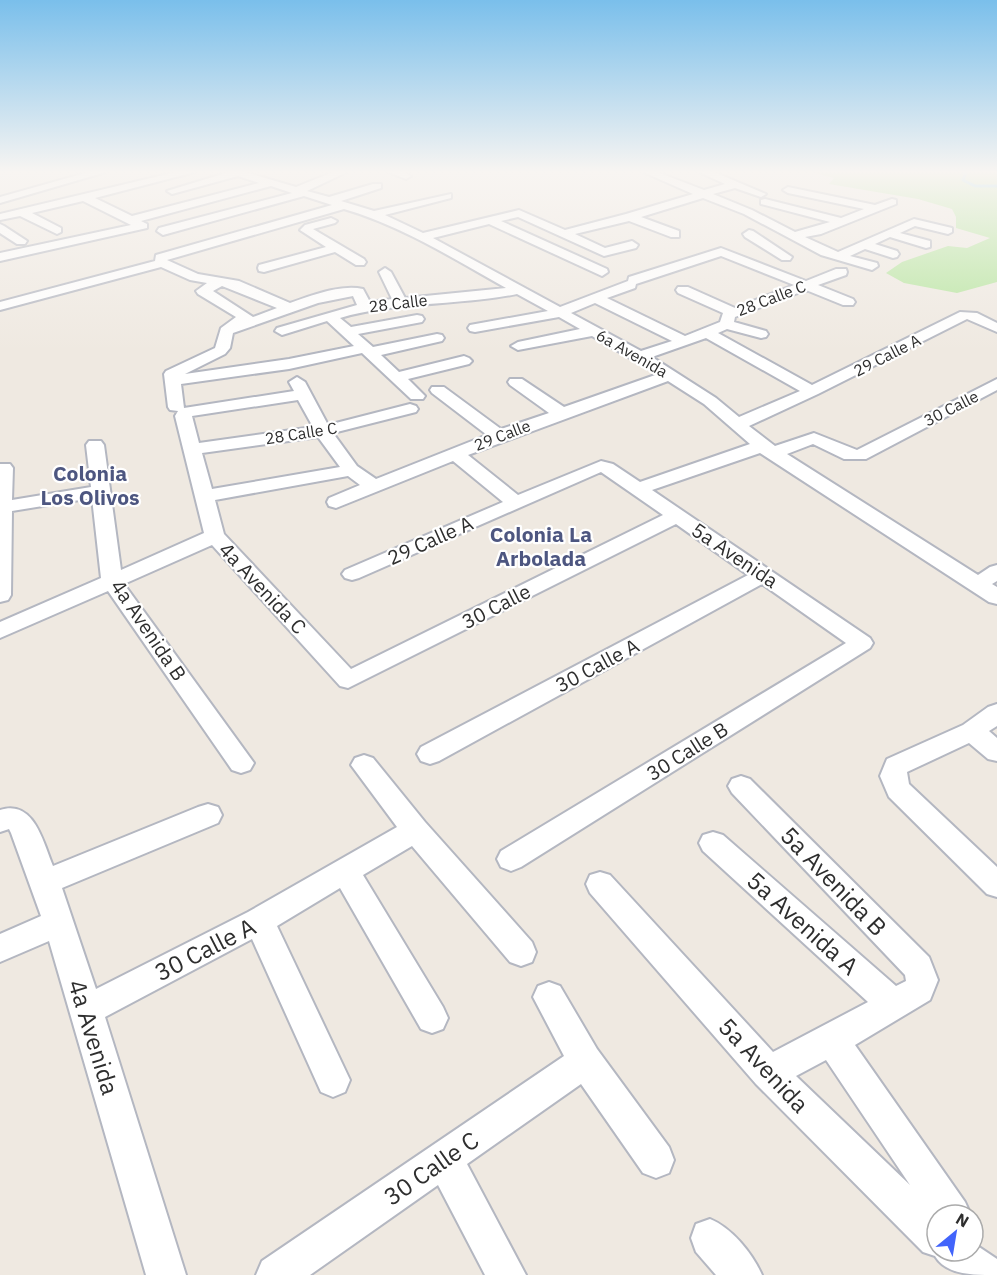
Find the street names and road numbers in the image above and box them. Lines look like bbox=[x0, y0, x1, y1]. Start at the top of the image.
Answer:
street label: 28 Calle C bbox=[734, 276, 809, 320]
street label: 28 Calle bbox=[368, 289, 429, 317]
street label: 6a Avenida bbox=[593, 325, 672, 382]
street label: 29 Calle A bbox=[850, 330, 924, 380]
street label: 30 Calle bbox=[920, 386, 982, 430]
street label: 29 Calle bbox=[471, 415, 533, 455]
street label: 28 Calle C bbox=[264, 417, 338, 449]
street label: 29 Calle A bbox=[383, 509, 477, 571]
street label: 5a Avenida bbox=[686, 516, 784, 594]
street label: 4a Avenida C bbox=[213, 536, 313, 640]
street label: 4a Avenida B bbox=[105, 574, 193, 686]
street label: 30 Calle bbox=[457, 577, 535, 635]
street label: 30 Calle A bbox=[550, 632, 644, 698]
street label: 30 Calle B bbox=[641, 715, 733, 787]
street label: 5a Avenida B bbox=[774, 819, 894, 943]
street label: 5a Avenida A bbox=[740, 864, 866, 982]
street label: 30 Calle A bbox=[149, 910, 261, 988]
street label: 4a Avenida bbox=[61, 975, 127, 1099]
street label: 5a Avenida bbox=[712, 1011, 816, 1120]
street label: 30 Calle C bbox=[377, 1124, 485, 1212]

